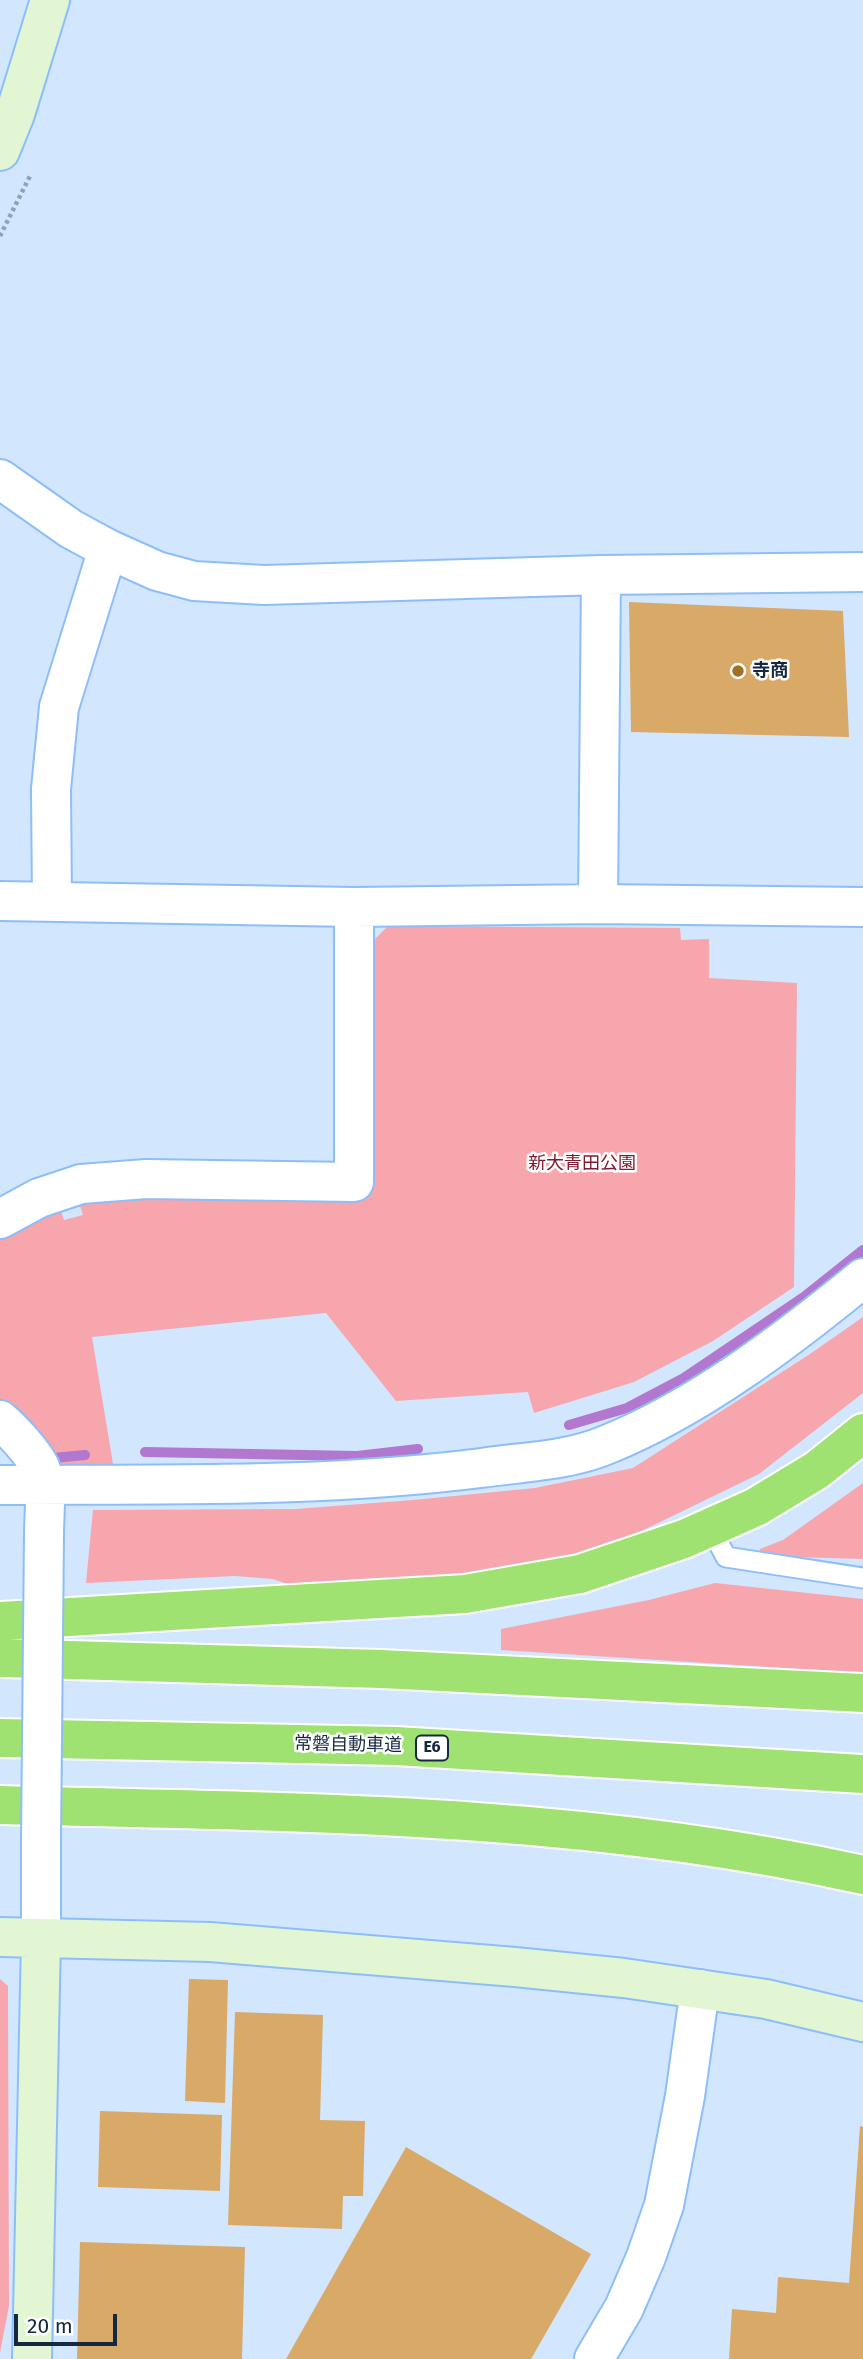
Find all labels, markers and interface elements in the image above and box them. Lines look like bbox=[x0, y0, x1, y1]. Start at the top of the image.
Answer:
place label: 寺商 bbox=[752, 660, 788, 682]
marker: 寺商 bbox=[730, 663, 746, 679]
park label: 新大青田公園 bbox=[528, 1153, 636, 1175]
street label: 常磐自動車道 bbox=[294, 1733, 402, 1757]
road number: E6 bbox=[416, 1736, 448, 1760]
scale bar bbox=[18, 2300, 121, 2344]
text: 20 m bbox=[27, 2313, 73, 2339]

